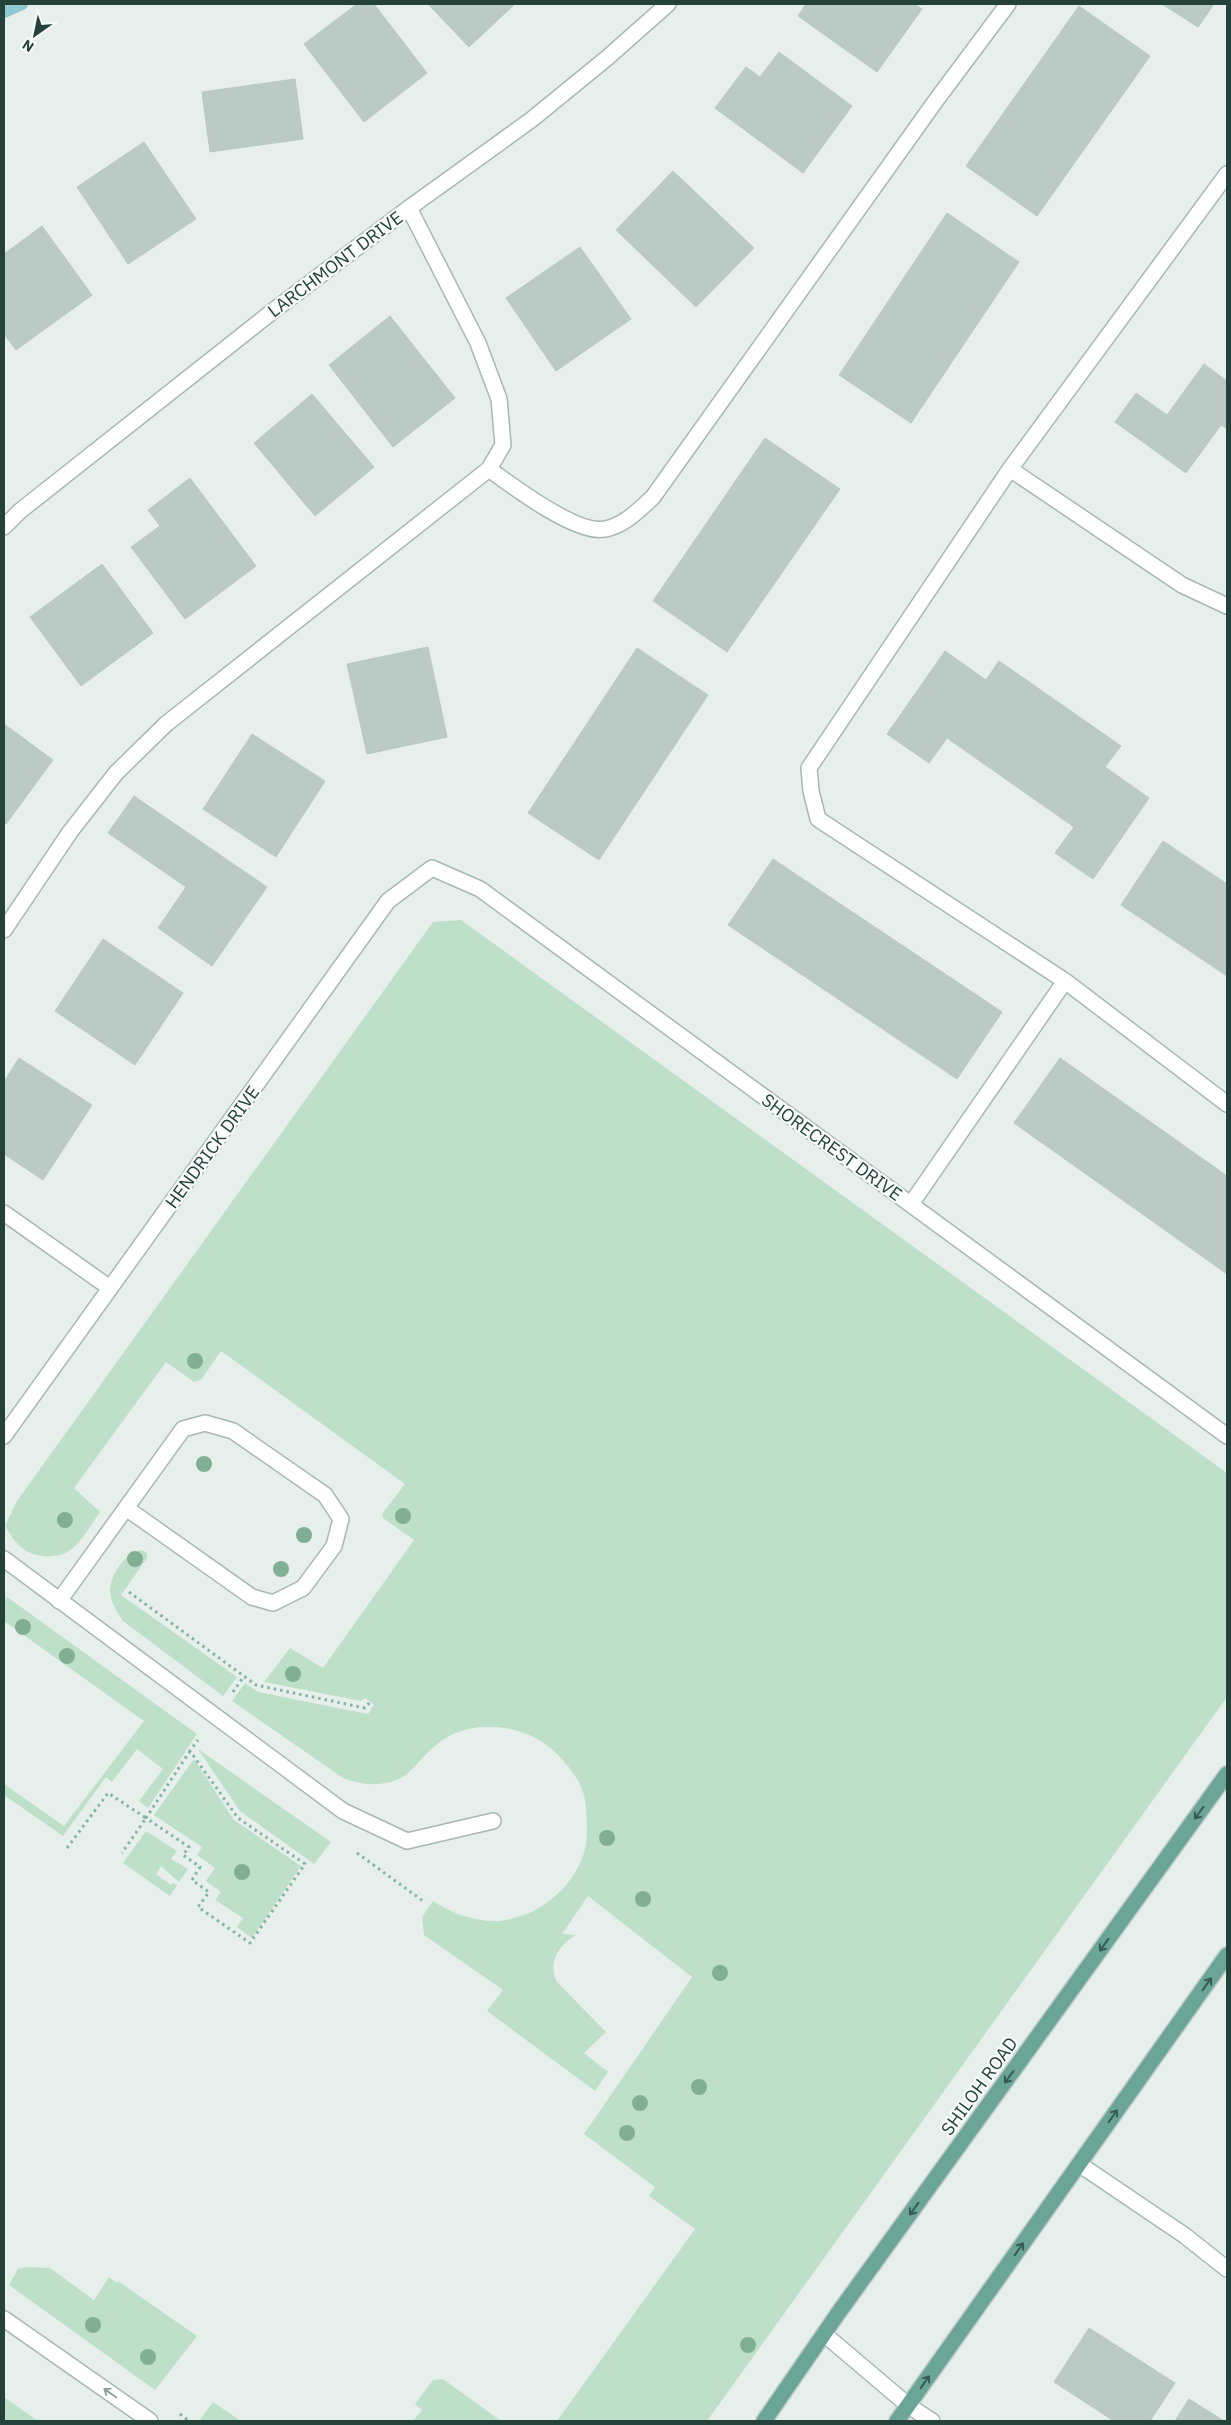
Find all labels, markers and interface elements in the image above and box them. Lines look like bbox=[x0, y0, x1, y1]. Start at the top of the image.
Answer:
north arrow bbox=[10, 10, 60, 60]
text: N bbox=[19, 36, 37, 56]
street label: LARCHMONT DRIVE bbox=[263, 206, 407, 322]
street label: HENDRICK DRIVE bbox=[160, 1081, 264, 1213]
street label: SHORECREST DRIVE bbox=[757, 1088, 907, 1206]
one-way arrow bbox=[1194, 1806, 1204, 1820]
one-way arrow bbox=[1099, 1938, 1109, 1952]
one-way arrow bbox=[1202, 1977, 1212, 1991]
street label: SHILOH ROAD bbox=[936, 2032, 1022, 2140]
one-way arrow bbox=[1003, 2070, 1014, 2083]
one-way arrow bbox=[1108, 2110, 1118, 2124]
one-way arrow bbox=[908, 2202, 919, 2215]
one-way arrow bbox=[1014, 2242, 1024, 2256]
one-way arrow bbox=[920, 2376, 931, 2389]
one-way arrow bbox=[103, 2388, 117, 2398]

